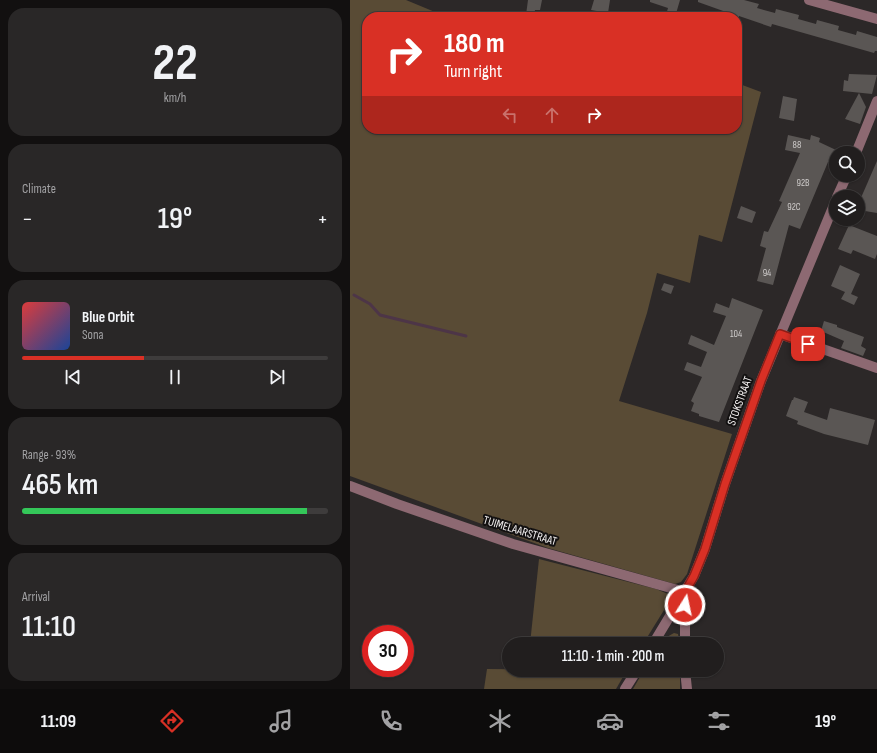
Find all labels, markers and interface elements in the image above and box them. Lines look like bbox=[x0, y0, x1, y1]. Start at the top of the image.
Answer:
text: 180 m bbox=[444, 27, 504, 60]
icon: right bbox=[378, 28, 430, 80]
text: 22 bbox=[152, 32, 198, 95]
text: Turn right bbox=[444, 61, 502, 82]
text: km/h bbox=[164, 90, 186, 106]
icon: left bbox=[499, 104, 521, 126]
icon: ahead bbox=[541, 104, 563, 126]
icon: right bbox=[583, 104, 605, 126]
house number: 88 bbox=[793, 139, 801, 151]
map controls bbox=[829, 146, 865, 226]
button: search bbox=[829, 146, 865, 182]
house number: 92B bbox=[796, 177, 810, 189]
text: Climate bbox=[22, 181, 56, 197]
button: layers bbox=[829, 190, 865, 226]
text: 19° bbox=[158, 201, 192, 237]
house number: 92C bbox=[787, 201, 801, 213]
text: − bbox=[22, 206, 33, 233]
text: + bbox=[317, 206, 328, 233]
house number: 94 bbox=[763, 267, 771, 279]
text: Blue Orbit bbox=[82, 308, 134, 327]
text: Sona bbox=[82, 327, 104, 343]
pin bbox=[791, 327, 825, 361]
house number: 104 bbox=[730, 328, 742, 340]
icon: arrive bbox=[797, 333, 819, 355]
icon: previous bbox=[62, 366, 84, 388]
icon: pause bbox=[164, 366, 186, 388]
icon: next bbox=[266, 366, 288, 388]
street label: STOKSTRAAT bbox=[724, 374, 756, 428]
text: Range · 93% bbox=[22, 447, 76, 463]
text: 465 km bbox=[22, 467, 98, 503]
street label: TUIMELAARSTRAAT bbox=[481, 513, 559, 549]
position arrow bbox=[664, 584, 706, 626]
text: Arrival bbox=[22, 589, 50, 605]
text: 11:10 bbox=[22, 609, 76, 645]
speed limit sign: 30 bbox=[362, 625, 414, 677]
text: 11:10 · 1 min · 200 m bbox=[562, 647, 664, 666]
icon: directions bbox=[158, 707, 186, 735]
icon: music bbox=[267, 707, 295, 735]
icon: phone bbox=[377, 707, 405, 735]
icon: climate bbox=[486, 707, 514, 735]
icon: car bbox=[596, 707, 624, 735]
icon: filters bbox=[705, 707, 733, 735]
text: 11:09 bbox=[41, 711, 76, 732]
text: 19° bbox=[815, 711, 836, 732]

